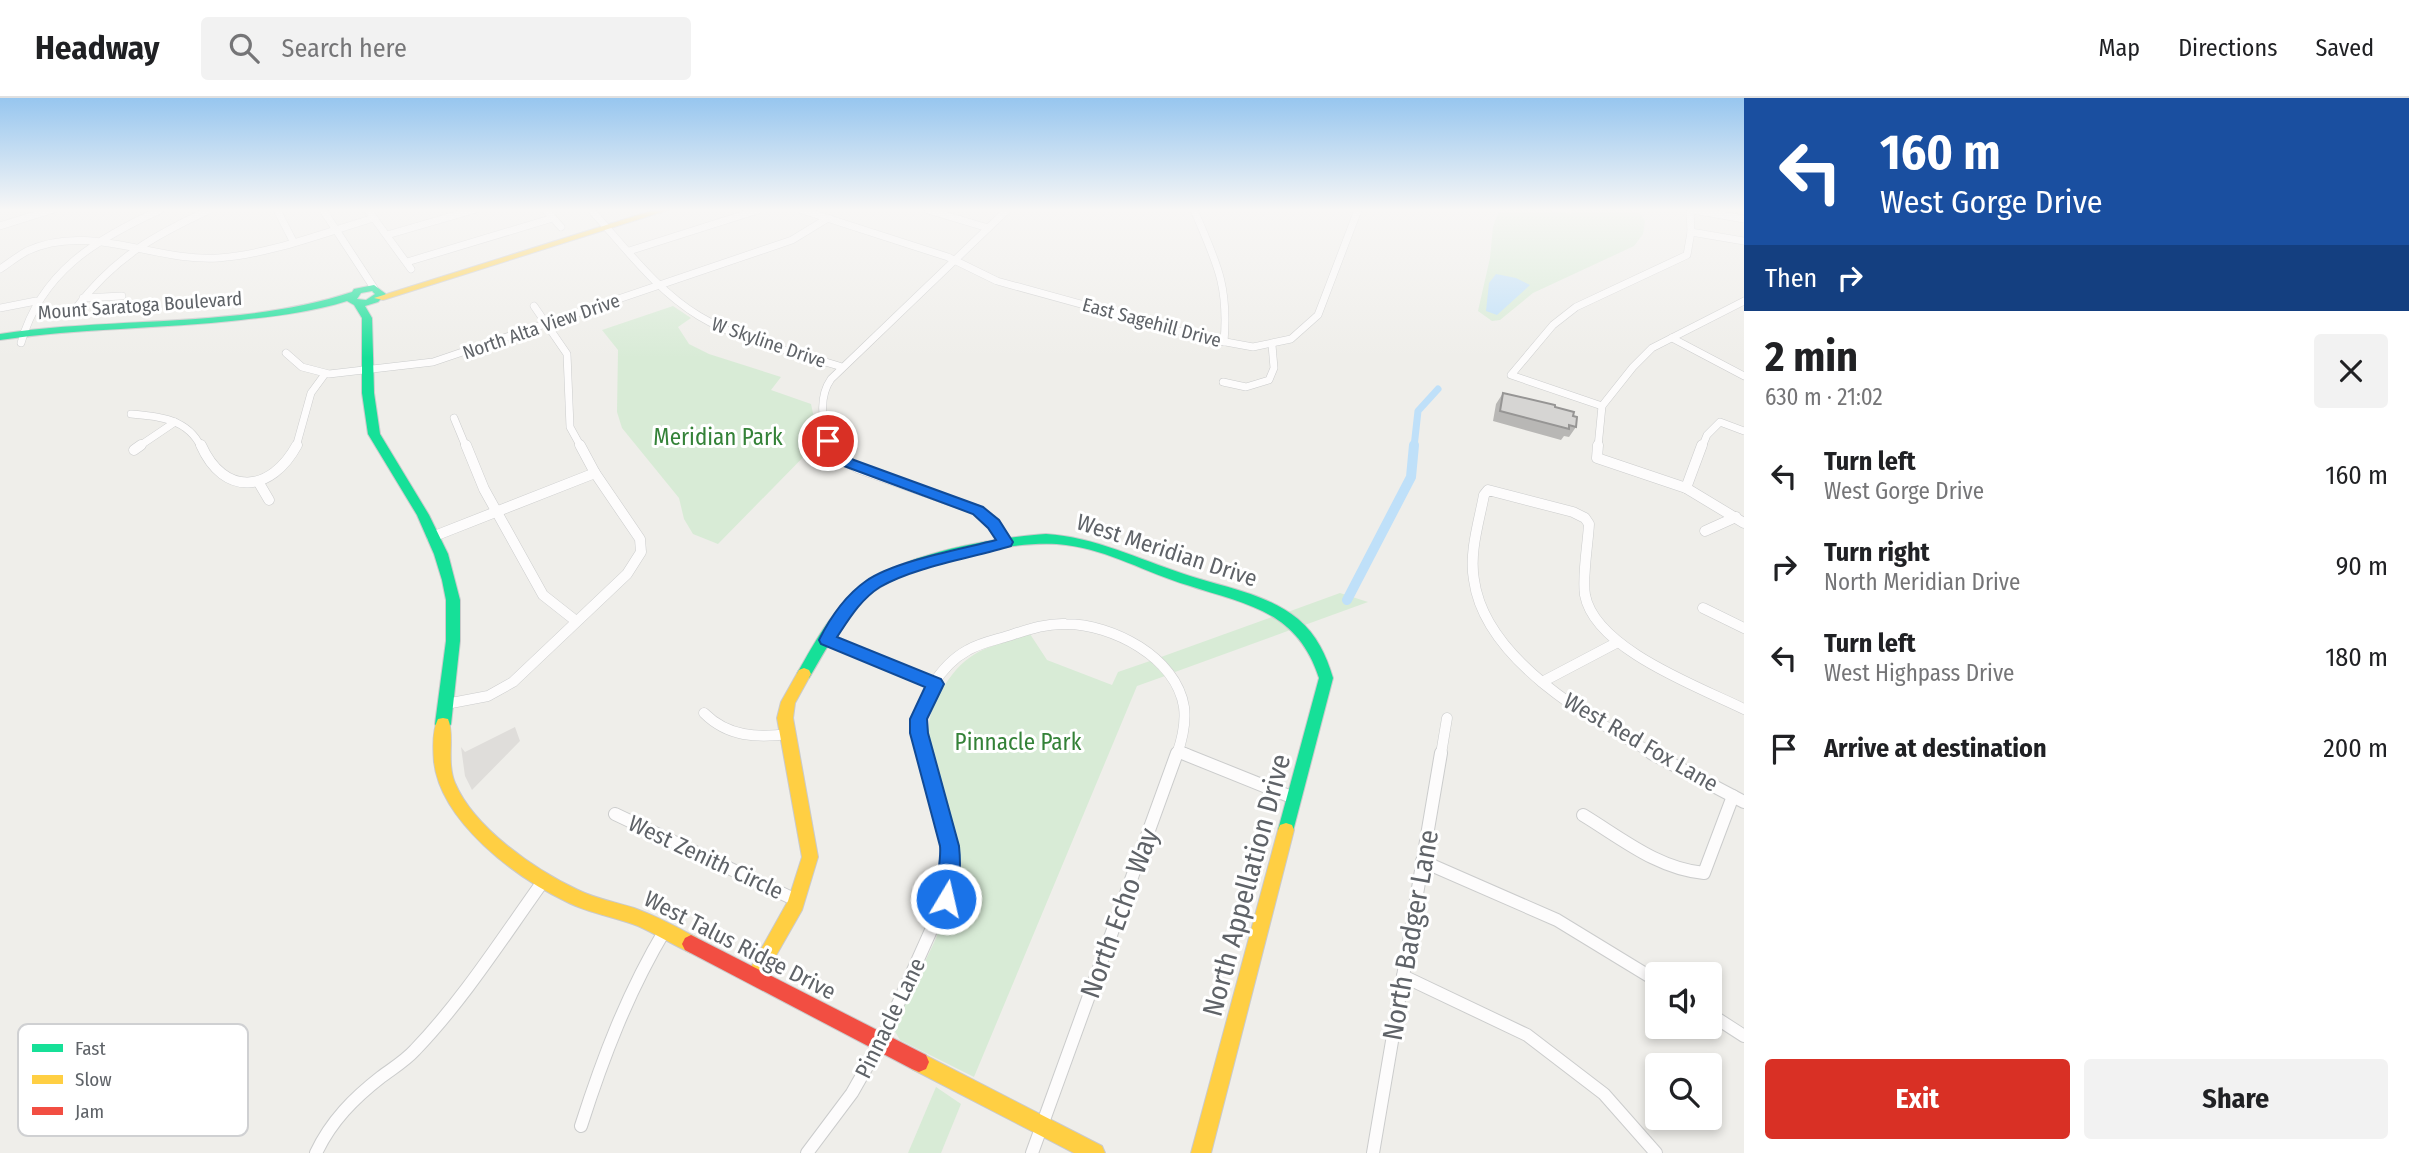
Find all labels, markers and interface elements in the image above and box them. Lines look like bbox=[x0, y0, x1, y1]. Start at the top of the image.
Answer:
search box bbox=[201, 17, 691, 80]
text: Headway bbox=[35, 28, 159, 68]
icon: search bbox=[225, 29, 263, 67]
text: Search here bbox=[281, 33, 407, 64]
text: Map bbox=[2099, 34, 2140, 62]
text: Directions bbox=[2178, 34, 2277, 62]
text: Saved bbox=[2315, 34, 2374, 62]
text: 160 m bbox=[1880, 123, 2001, 182]
icon: left bbox=[1765, 126, 1856, 217]
text: West Gorge Drive bbox=[1880, 183, 2103, 221]
icon: right bbox=[1831, 259, 1869, 297]
text: Then bbox=[1765, 263, 1817, 294]
street label: Mount Saratoga Boulevard bbox=[37, 287, 243, 324]
street label: North Alta View Drive bbox=[460, 289, 623, 364]
street label: East Sagehill Drive bbox=[1080, 293, 1224, 352]
street label: W Skyline Drive bbox=[709, 312, 829, 373]
text: 2 min bbox=[1765, 332, 1858, 382]
button: close bbox=[2314, 334, 2388, 408]
text: 630 m · 21:02 bbox=[1765, 383, 1883, 411]
pin bbox=[798, 411, 858, 471]
icon: arrive bbox=[809, 422, 847, 460]
park label: Meridian Park bbox=[653, 423, 783, 451]
text: Turn left bbox=[1824, 446, 1916, 477]
icon: left bbox=[1765, 457, 1803, 495]
text: 160 m bbox=[2325, 460, 2388, 491]
text: West Gorge Drive bbox=[1824, 477, 1984, 505]
street label: West Meridian Drive bbox=[1073, 508, 1261, 592]
text: Turn right bbox=[1824, 537, 1930, 568]
icon: right bbox=[1765, 548, 1803, 586]
text: 90 m bbox=[2336, 551, 2388, 582]
text: North Meridian Drive bbox=[1824, 568, 2020, 596]
text: Turn left bbox=[1824, 628, 1916, 659]
icon: left bbox=[1765, 639, 1803, 677]
text: 180 m bbox=[2325, 642, 2388, 673]
text: West Highpass Drive bbox=[1824, 659, 2014, 687]
street label: West Red Fox Lane bbox=[1559, 686, 1723, 798]
park label: Pinnacle Park bbox=[955, 728, 1082, 756]
icon: arrive bbox=[1765, 730, 1803, 768]
text: Arrive at destination bbox=[1824, 733, 2047, 764]
text: 200 m bbox=[2323, 733, 2388, 764]
street label: North Appellation Drive bbox=[1196, 750, 1297, 1020]
street label: West Zenith Circle bbox=[624, 809, 788, 905]
street label: North Echo Way bbox=[1073, 823, 1166, 1003]
street label: North Badger Lane bbox=[1376, 827, 1445, 1043]
position arrow bbox=[909, 862, 983, 936]
street label: West Talus Ridge Drive bbox=[639, 885, 841, 1005]
street label: Pinnacle Lane bbox=[849, 953, 931, 1083]
map controls bbox=[1645, 962, 1722, 1130]
button: sound bbox=[1645, 962, 1722, 1039]
legend bbox=[18, 1024, 248, 1136]
text: Fast bbox=[75, 1037, 106, 1060]
button: search bbox=[1645, 1053, 1722, 1130]
button: Exit bbox=[1765, 1059, 2070, 1139]
button: Share bbox=[2084, 1059, 2388, 1139]
text: Slow bbox=[75, 1068, 112, 1091]
text: Jam bbox=[75, 1100, 104, 1123]

